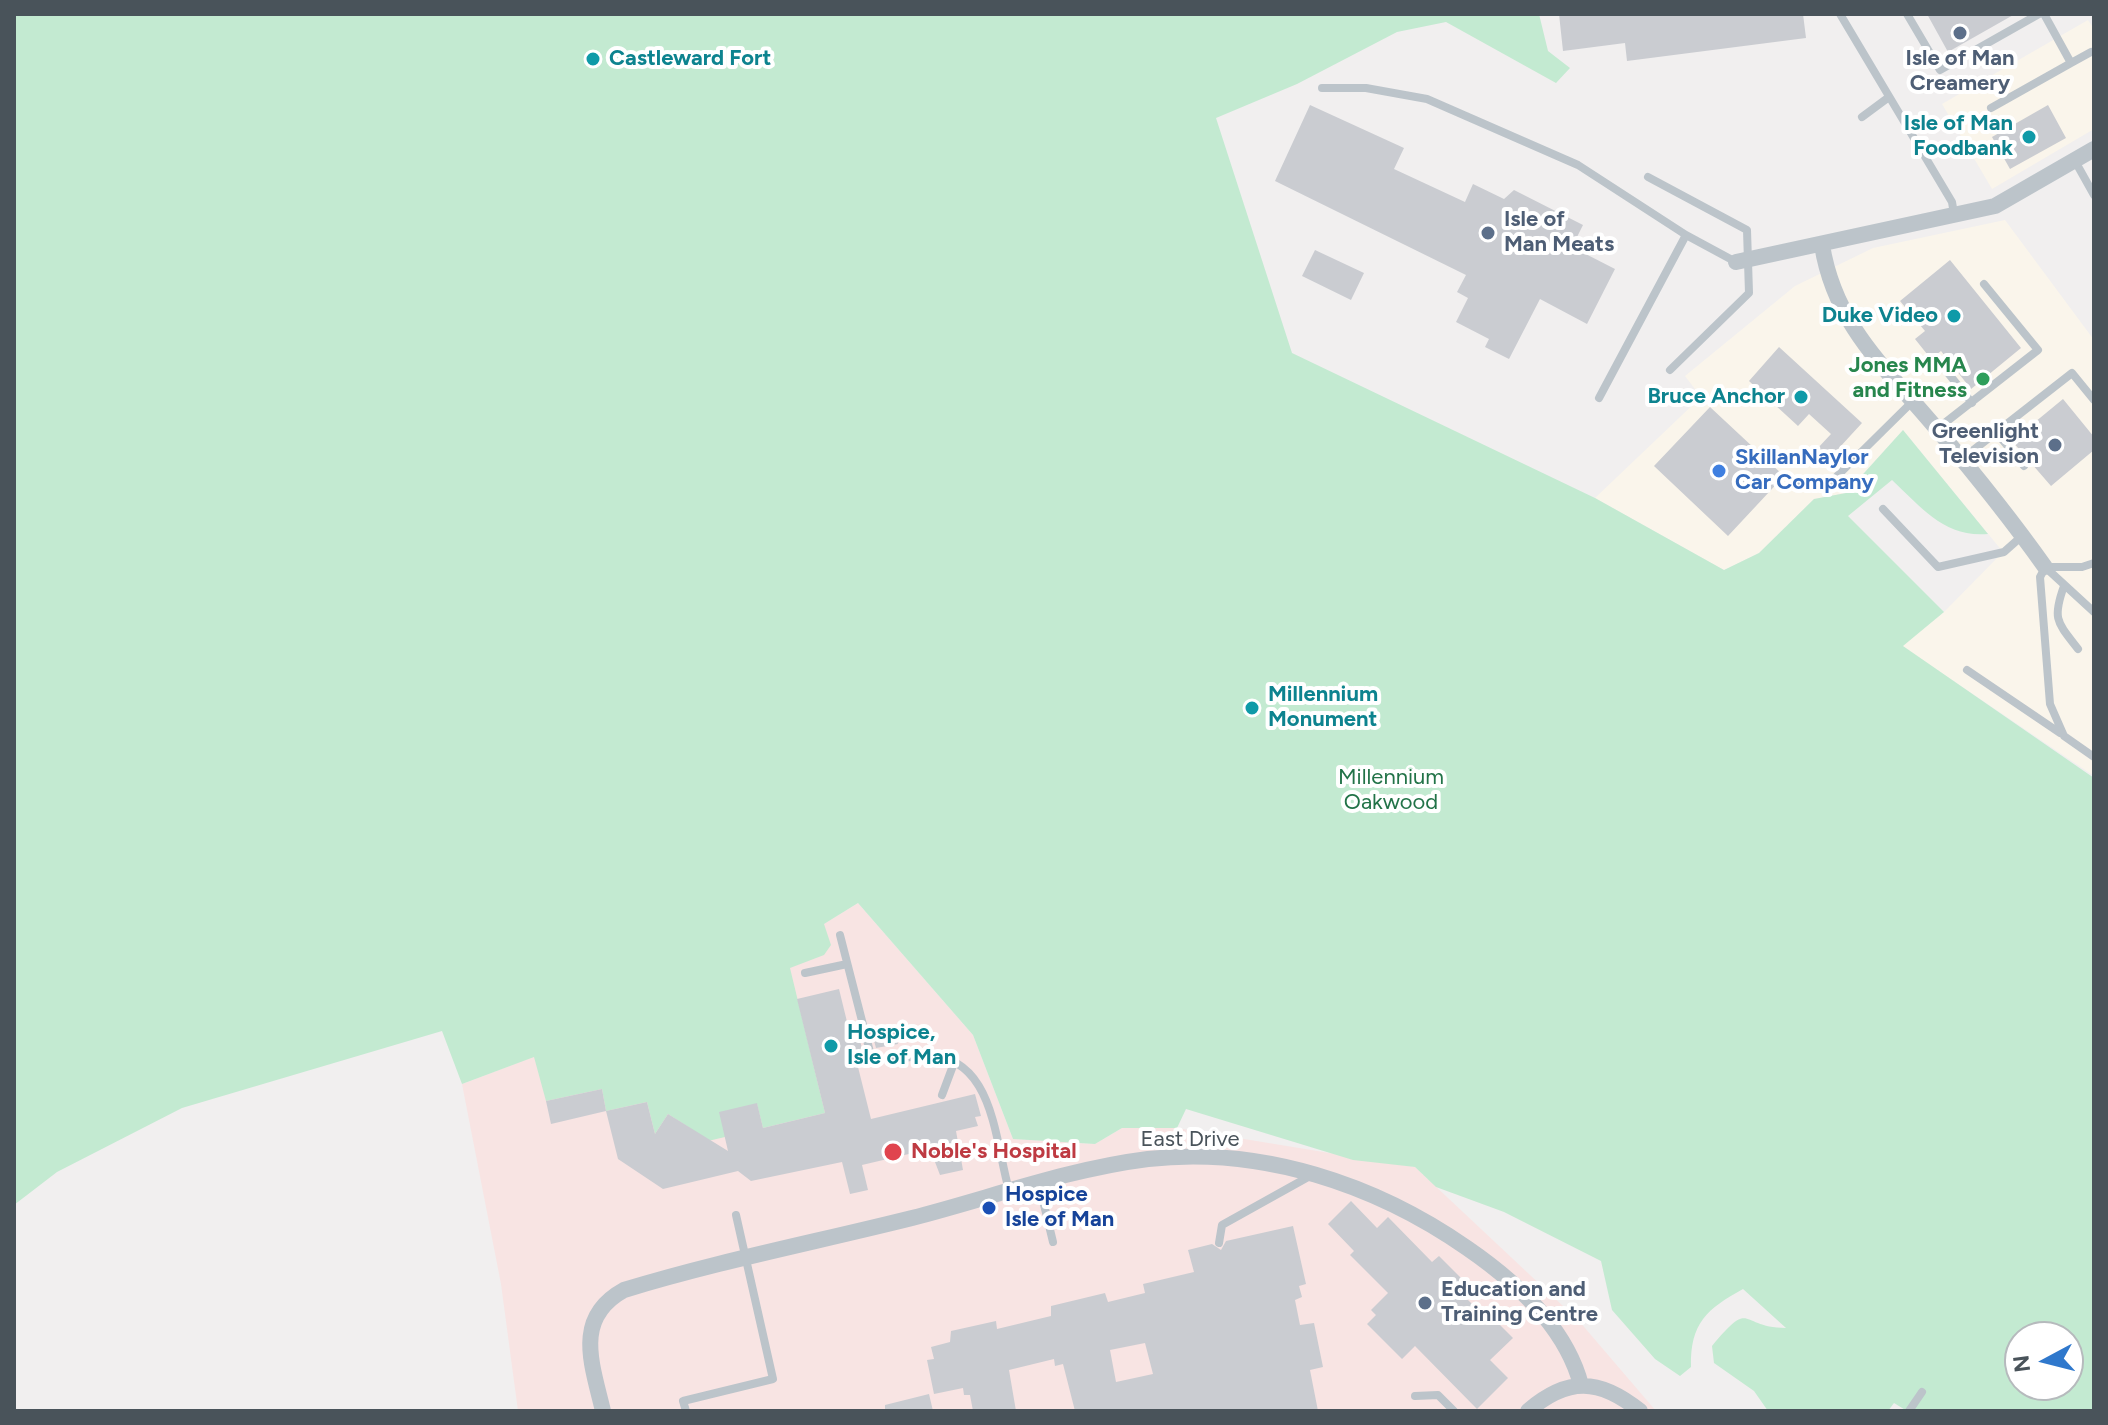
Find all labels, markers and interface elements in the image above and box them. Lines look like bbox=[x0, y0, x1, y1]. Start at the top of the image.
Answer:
marker: Isle of Man Creamery bbox=[1951, 24, 1969, 42]
place label: Castleward Fort bbox=[609, 46, 771, 72]
place label: Isle of Man Creamery bbox=[1905, 46, 2015, 98]
marker: Castleward Fort bbox=[584, 50, 602, 68]
place label: Isle of Man Foodbank bbox=[1904, 111, 2013, 162]
marker: Isle of Man Foodbank bbox=[2020, 128, 2038, 146]
place label: Isle of Man Meats bbox=[1504, 207, 1614, 258]
marker: Isle of Man Meats bbox=[1479, 224, 1497, 242]
place label: Duke Video bbox=[1822, 303, 1938, 329]
marker: Duke Video bbox=[1945, 307, 1963, 325]
place label: Jones MMA and Fitness bbox=[1848, 353, 1967, 404]
marker: Jones MMA and Fitness bbox=[1974, 370, 1992, 388]
place label: Bruce Anchor bbox=[1647, 384, 1785, 410]
marker: Bruce Anchor bbox=[1792, 388, 1810, 406]
place label: Greenlight Television bbox=[1932, 419, 2039, 470]
marker: Greenlight Television bbox=[2046, 436, 2064, 454]
place label: SkillanNaylor Car Company bbox=[1735, 445, 1874, 496]
marker: SkillanNaylor Car Company bbox=[1710, 462, 1728, 480]
place label: Millennium Monument bbox=[1268, 682, 1378, 734]
marker: Millennium Monument bbox=[1243, 699, 1261, 717]
park label: Millennium Oakwood bbox=[1338, 765, 1444, 816]
place label: Hospice, Isle of Man bbox=[847, 1020, 956, 1072]
marker: Hospice, Isle of Man bbox=[822, 1037, 840, 1055]
street label: East Drive bbox=[1140, 1127, 1240, 1153]
place label: Noble's Hospital bbox=[911, 1139, 1077, 1165]
marker: Noble's Hospital bbox=[882, 1141, 904, 1163]
place label: Hospice Isle of Man bbox=[1005, 1182, 1114, 1234]
marker: Hospice Isle of Man bbox=[980, 1199, 998, 1217]
place label: Education and Training Centre bbox=[1441, 1277, 1598, 1328]
marker: Education and Training Centre bbox=[1416, 1294, 1434, 1312]
north arrow bbox=[2004, 1321, 2084, 1401]
text: N bbox=[2007, 1354, 2036, 1374]

